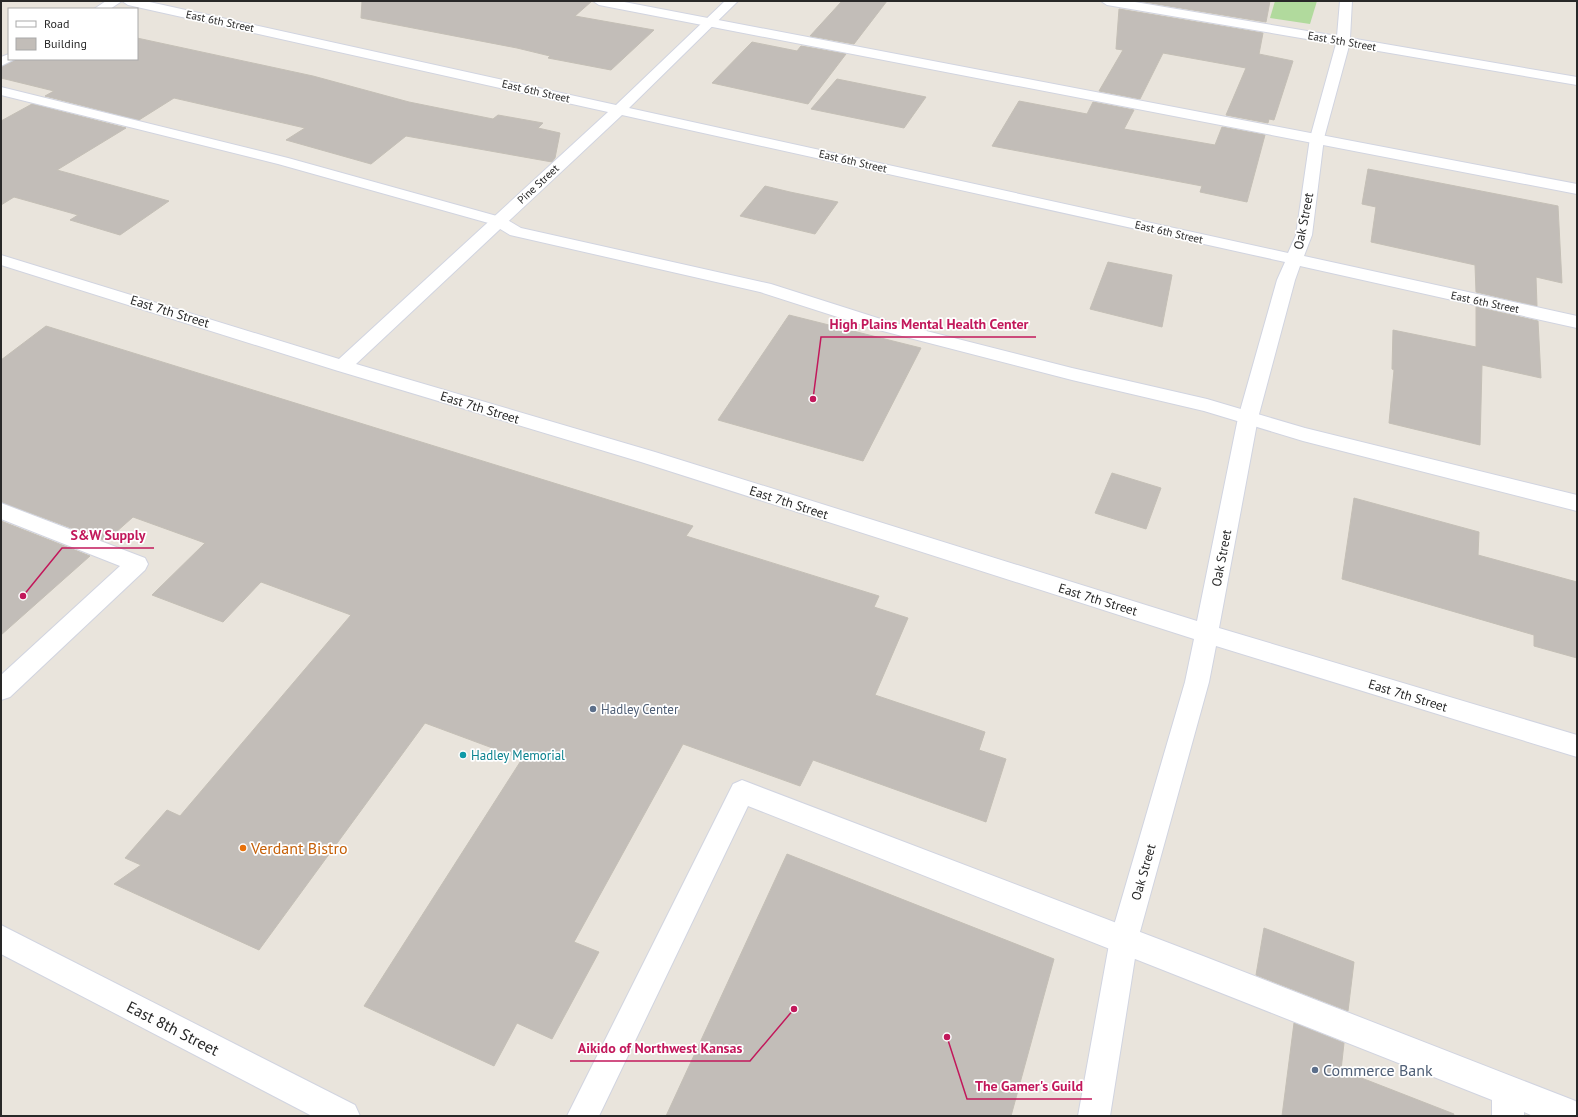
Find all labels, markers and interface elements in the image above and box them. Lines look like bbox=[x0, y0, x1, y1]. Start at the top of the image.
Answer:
street label: East 6th Street bbox=[185, 7, 256, 35]
legend bbox=[8, 8, 138, 60]
text: Road bbox=[44, 16, 69, 31]
street label: East 5th Street bbox=[1307, 28, 1378, 54]
text: Building bbox=[44, 36, 87, 51]
street label: East 6th Street bbox=[501, 76, 572, 106]
street label: East 6th Street bbox=[818, 146, 889, 176]
street label: Pine Street bbox=[514, 161, 562, 207]
street label: Oak Street bbox=[1290, 191, 1317, 251]
street label: East 6th Street bbox=[1134, 217, 1205, 247]
street label: East 6th Street bbox=[1450, 288, 1521, 316]
street label: East 7th Street bbox=[128, 291, 212, 332]
callout: High Plains Mental Health Center bbox=[821, 311, 1036, 337]
text: High Plains Mental Health Center bbox=[830, 315, 1029, 333]
street label: East 7th Street bbox=[438, 387, 522, 428]
street label: East 7th Street bbox=[747, 482, 831, 523]
callout: S&W Supply bbox=[62, 522, 154, 548]
text: S&W Supply bbox=[71, 526, 146, 544]
street label: Oak Street bbox=[1208, 528, 1235, 588]
street label: East 7th Street bbox=[1056, 579, 1140, 620]
street label: East 7th Street bbox=[1366, 675, 1450, 716]
place label: Hadley Center bbox=[601, 701, 679, 718]
marker: Hadley Center bbox=[588, 704, 598, 714]
place label: Hadley Memorial bbox=[471, 747, 565, 764]
marker: Hadley Memorial bbox=[458, 750, 468, 760]
place label: Verdant Bistro bbox=[250, 838, 348, 858]
street label: Oak Street bbox=[1127, 841, 1160, 902]
marker: Verdant Bistro bbox=[238, 843, 248, 853]
street label: East 8th Street bbox=[123, 996, 223, 1060]
callout: Aikido of Northwest Kansas bbox=[570, 1035, 750, 1061]
text: Aikido of Northwest Kansas bbox=[578, 1039, 742, 1057]
place label: Commerce Bank bbox=[1323, 1060, 1433, 1080]
marker: Commerce Bank bbox=[1310, 1065, 1320, 1075]
callout: The Gamer's Guild bbox=[967, 1073, 1092, 1099]
text: The Gamer's Guild bbox=[975, 1077, 1083, 1095]

